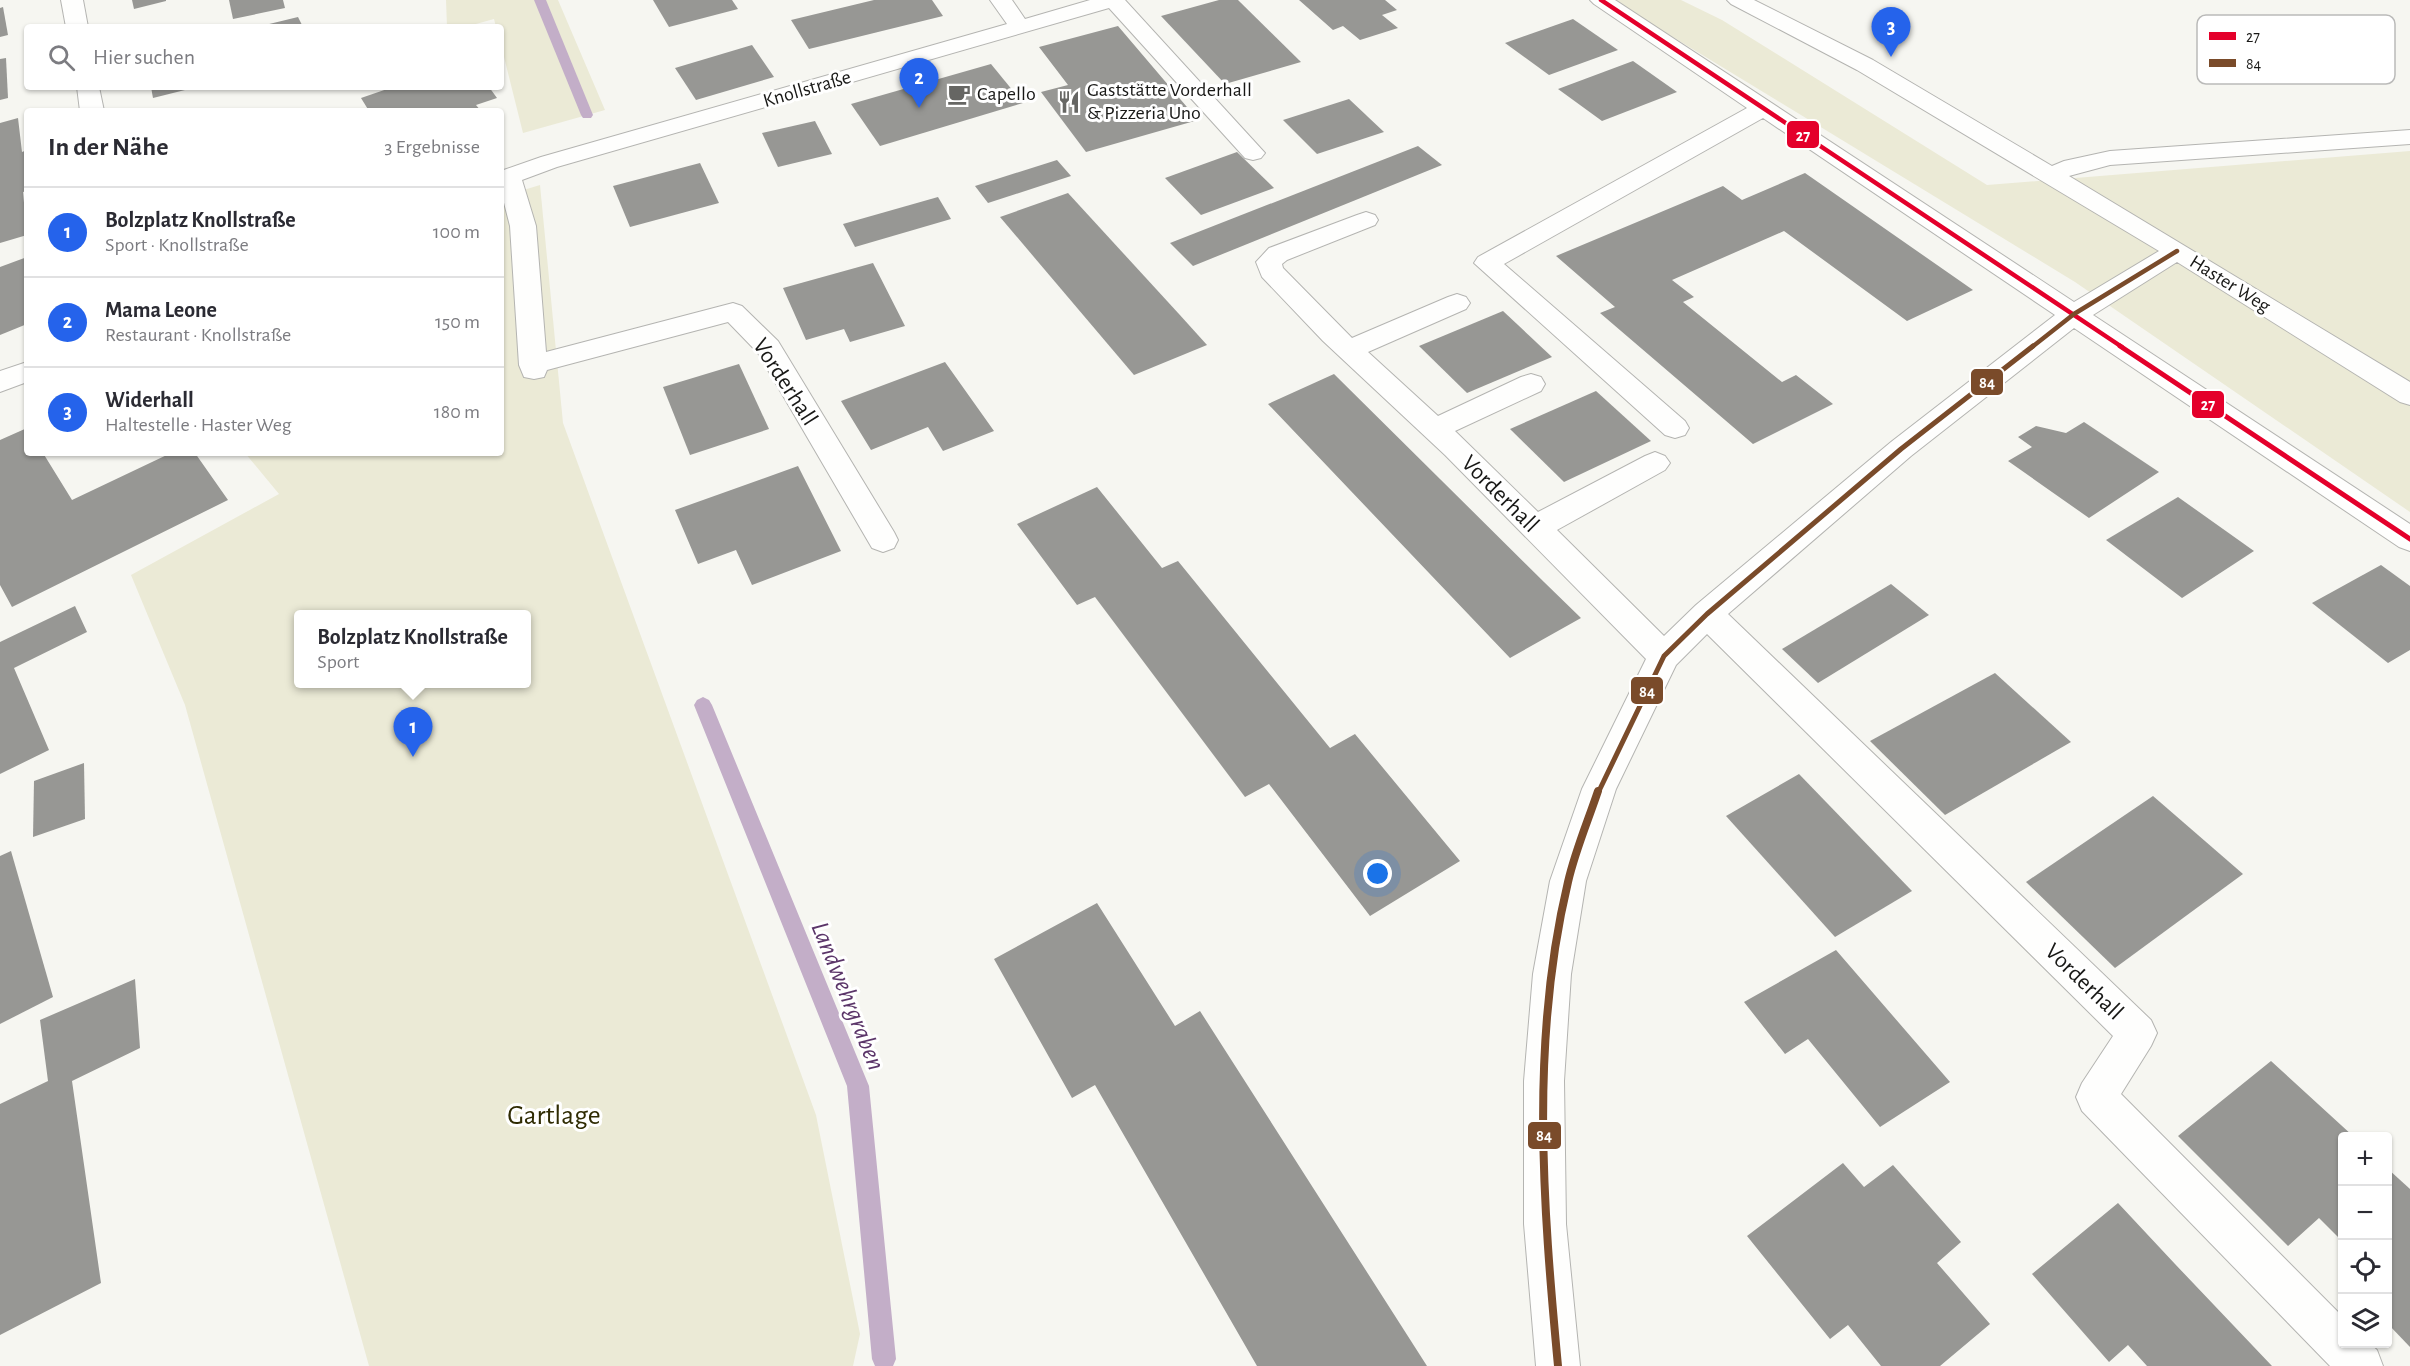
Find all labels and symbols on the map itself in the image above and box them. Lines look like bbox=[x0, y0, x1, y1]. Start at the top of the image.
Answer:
pin: 3 bbox=[1872, 8, 1910, 57]
legend bbox=[2197, 15, 2395, 84]
text: 27 bbox=[2246, 29, 2260, 45]
text: 84 bbox=[2246, 56, 2262, 72]
pin: 2 bbox=[900, 58, 938, 108]
street label: Knollstraße bbox=[761, 67, 853, 111]
place label: Gaststätte Vorderhall & Pizzeria Uno bbox=[1087, 80, 1252, 123]
cafe icon: Capello bbox=[946, 81, 972, 107]
place label: Capello bbox=[977, 84, 1036, 104]
restaurant icon: Gaststätte Vorderhall & Pizzeria Uno bbox=[1056, 89, 1082, 115]
line badge: 27 bbox=[1786, 120, 1820, 149]
text: 27 bbox=[1796, 128, 1810, 144]
street label: Haster Weg bbox=[2186, 251, 2274, 317]
street label: Vorderhall bbox=[748, 334, 822, 430]
line badge: 84 bbox=[1970, 368, 2004, 396]
text: 84 bbox=[1979, 375, 1995, 391]
line badge: 27 bbox=[2191, 390, 2225, 419]
text: 27 bbox=[2201, 397, 2215, 413]
street label: Vorderhall bbox=[1457, 451, 1543, 537]
line badge: 84 bbox=[1630, 676, 1664, 705]
text: 84 bbox=[1639, 684, 1655, 700]
pin: 1 bbox=[394, 708, 432, 757]
your location bbox=[1363, 859, 1392, 888]
water label: Landwehrgraben bbox=[806, 918, 890, 1074]
street label: Vorderhall bbox=[2040, 939, 2128, 1025]
park label: Gartlage bbox=[507, 1102, 601, 1130]
line badge: 84 bbox=[1527, 1121, 1562, 1150]
text: 84 bbox=[1536, 1128, 1552, 1144]

